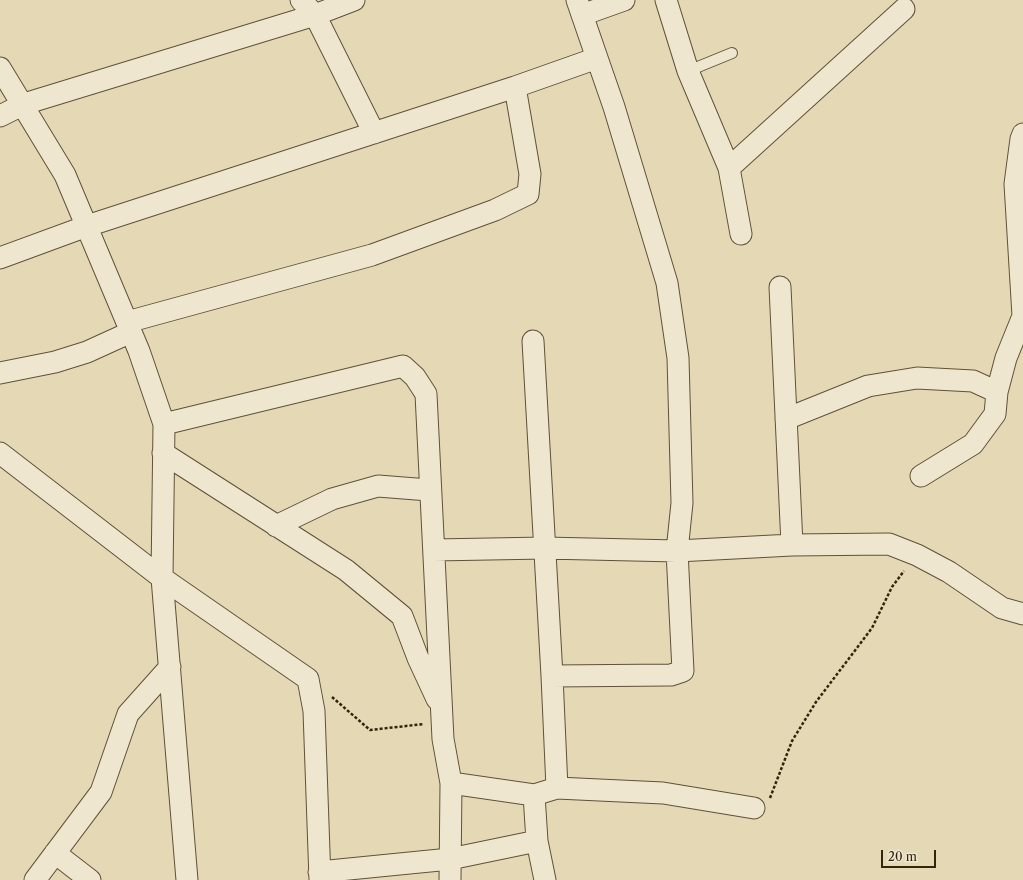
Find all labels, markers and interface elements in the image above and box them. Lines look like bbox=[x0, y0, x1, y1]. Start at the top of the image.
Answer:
scale bar bbox=[883, 842, 938, 868]
text: 20 m bbox=[888, 849, 917, 864]

